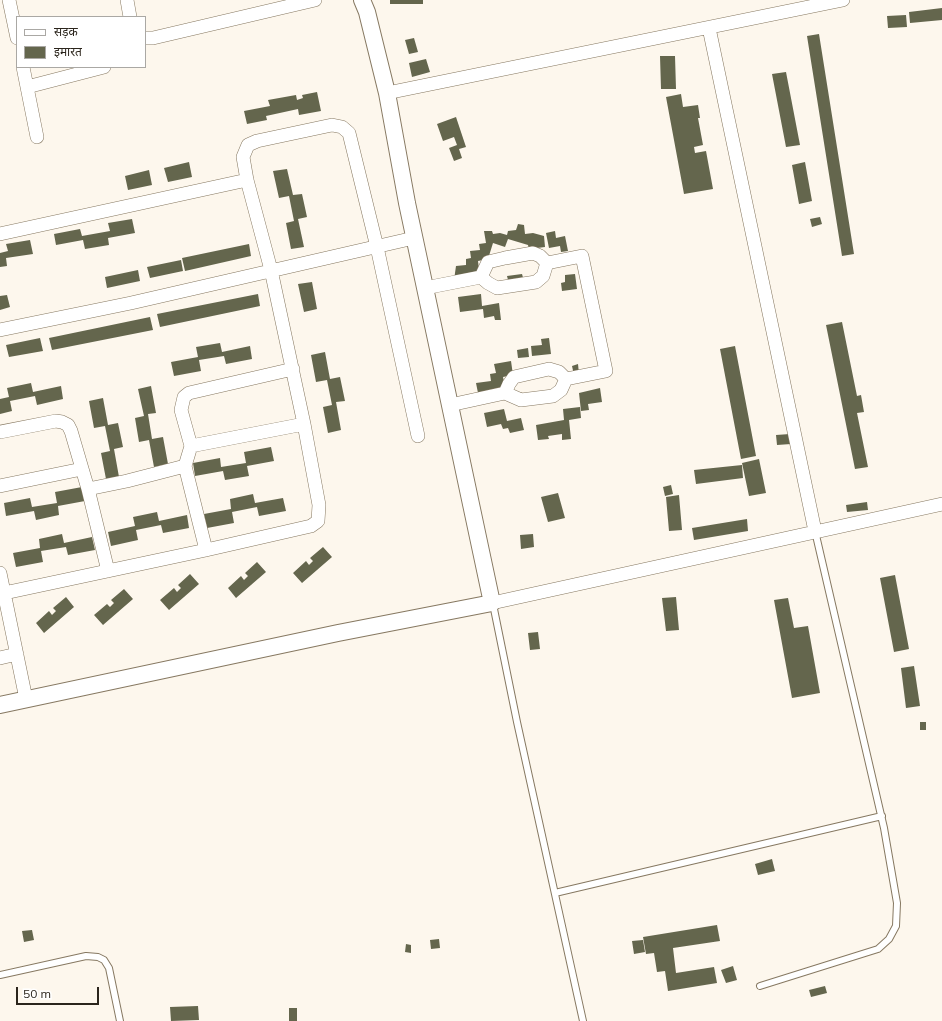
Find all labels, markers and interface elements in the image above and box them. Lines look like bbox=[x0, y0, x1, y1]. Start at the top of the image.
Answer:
legend bbox=[16, 16, 146, 68]
text: सड़क bbox=[54, 24, 78, 39]
text: इमारत bbox=[54, 44, 82, 59]
scale bar bbox=[18, 979, 101, 1005]
text: 50 m bbox=[23, 986, 51, 1001]

